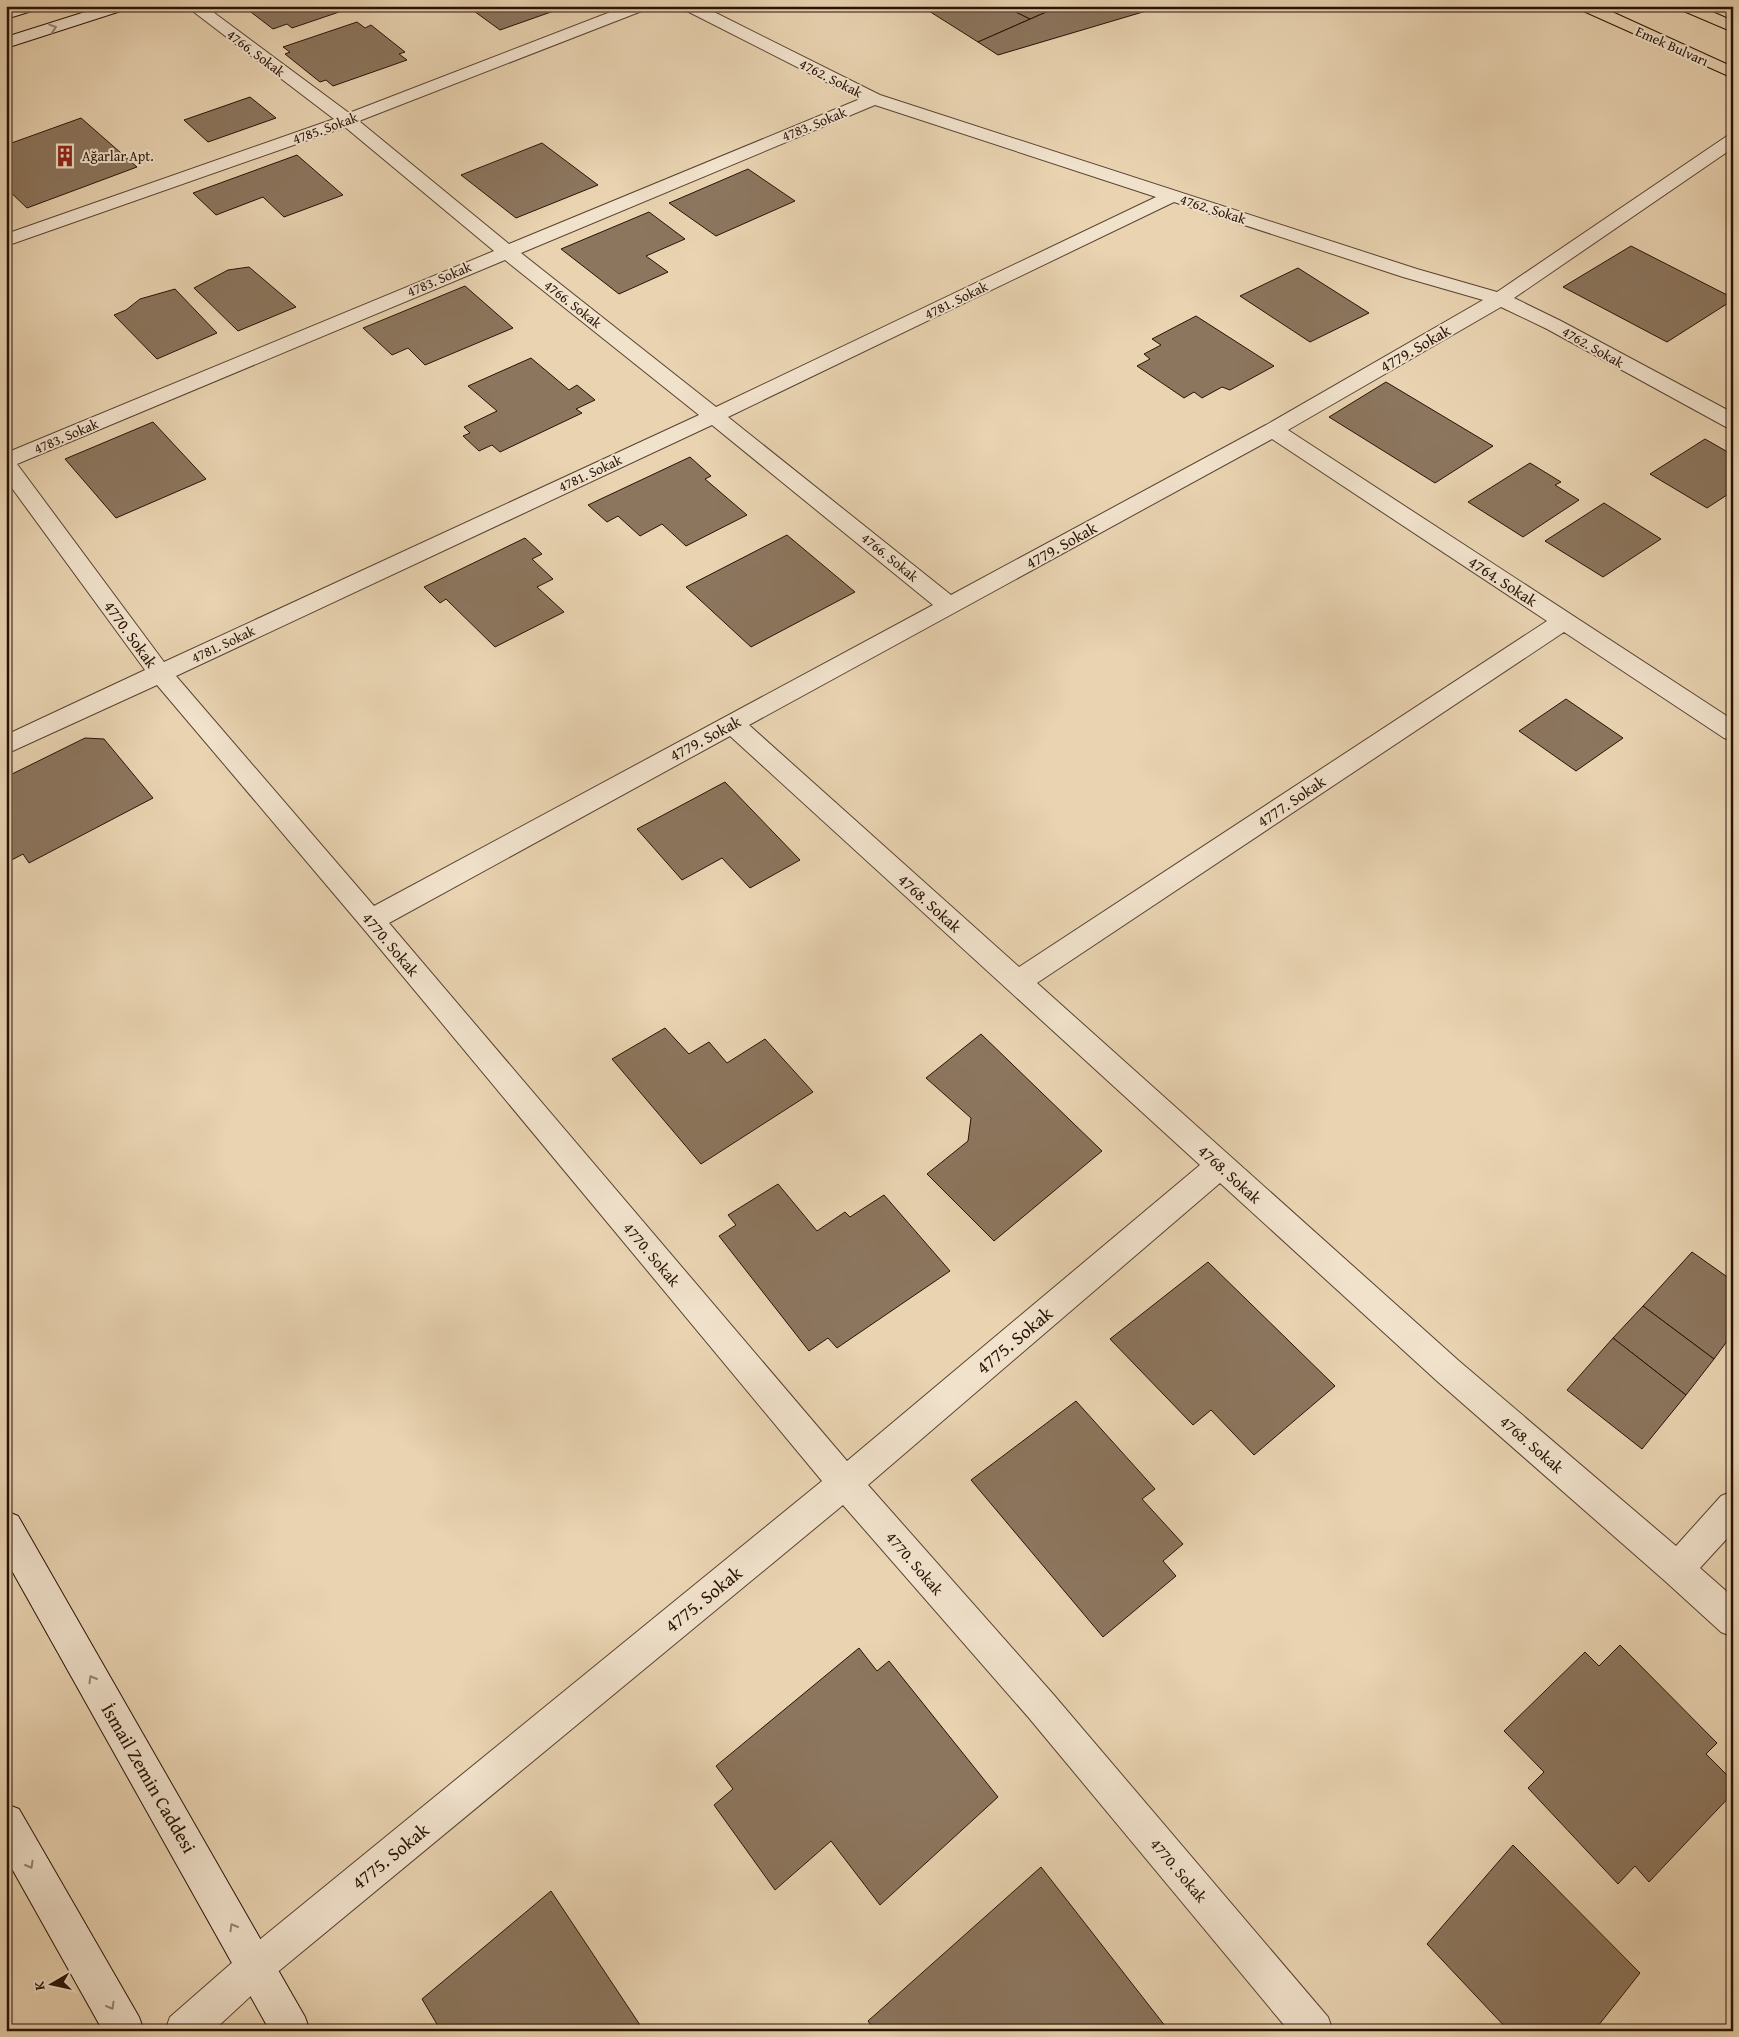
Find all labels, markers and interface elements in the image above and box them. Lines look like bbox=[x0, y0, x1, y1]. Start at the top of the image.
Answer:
street label: Emek Bulvarı bbox=[1632, 21, 1712, 71]
one-way arrow bbox=[48, 24, 56, 34]
street label: 4766. Sokak bbox=[223, 24, 290, 82]
street label: 4762. Sokak bbox=[796, 54, 867, 103]
street label: 4783. Sokak bbox=[779, 102, 850, 146]
street label: 4785. Sokak bbox=[290, 107, 361, 149]
building icon: Ağarlar Apt. bbox=[52, 143, 78, 169]
place label: Ağarlar Apt. bbox=[82, 146, 154, 166]
street label: 4762. Sokak bbox=[1177, 189, 1249, 229]
street label: 4783. Sokak bbox=[404, 256, 475, 302]
street label: 4766. Sokak bbox=[540, 275, 607, 333]
street label: 4781. Sokak bbox=[921, 276, 992, 324]
street label: 4779. Sokak bbox=[1375, 318, 1456, 378]
street label: 4762. Sokak bbox=[1558, 321, 1628, 373]
street label: 4783. Sokak bbox=[31, 413, 102, 459]
street label: 4781. Sokak bbox=[555, 449, 626, 496]
street label: 4779. Sokak bbox=[1021, 515, 1102, 574]
street label: 4766. Sokak bbox=[857, 528, 924, 587]
street label: 4764. Sokak bbox=[1464, 550, 1543, 613]
street label: 4770. Sokak bbox=[98, 595, 164, 673]
street label: 4781. Sokak bbox=[188, 620, 259, 667]
street label: 4779. Sokak bbox=[665, 709, 746, 767]
street label: 4777. Sokak bbox=[1252, 769, 1331, 833]
street label: 4768. Sokak bbox=[893, 868, 968, 939]
street label: 4770. Sokak bbox=[357, 906, 426, 982]
street label: 4768. Sokak bbox=[1193, 1139, 1268, 1210]
street label: 4770. Sokak bbox=[618, 1216, 687, 1292]
street label: 4775. Sokak bbox=[970, 1299, 1059, 1380]
street label: 4768. Sokak bbox=[1495, 1409, 1570, 1479]
street label: 4770. Sokak bbox=[880, 1526, 950, 1601]
street label: 4775. Sokak bbox=[658, 1559, 748, 1639]
one-way arrow bbox=[89, 1675, 99, 1684]
street label: İsmail Zemin Caddesi bbox=[95, 1698, 203, 1858]
street label: 4775. Sokak bbox=[345, 1816, 435, 1896]
street label: 4770. Sokak bbox=[1145, 1832, 1214, 1908]
one-way arrow bbox=[24, 1859, 34, 1868]
one-way arrow bbox=[229, 1923, 239, 1932]
north arrow bbox=[28, 1960, 78, 2010]
text: K bbox=[29, 1980, 50, 1992]
one-way arrow bbox=[105, 2001, 115, 2010]

